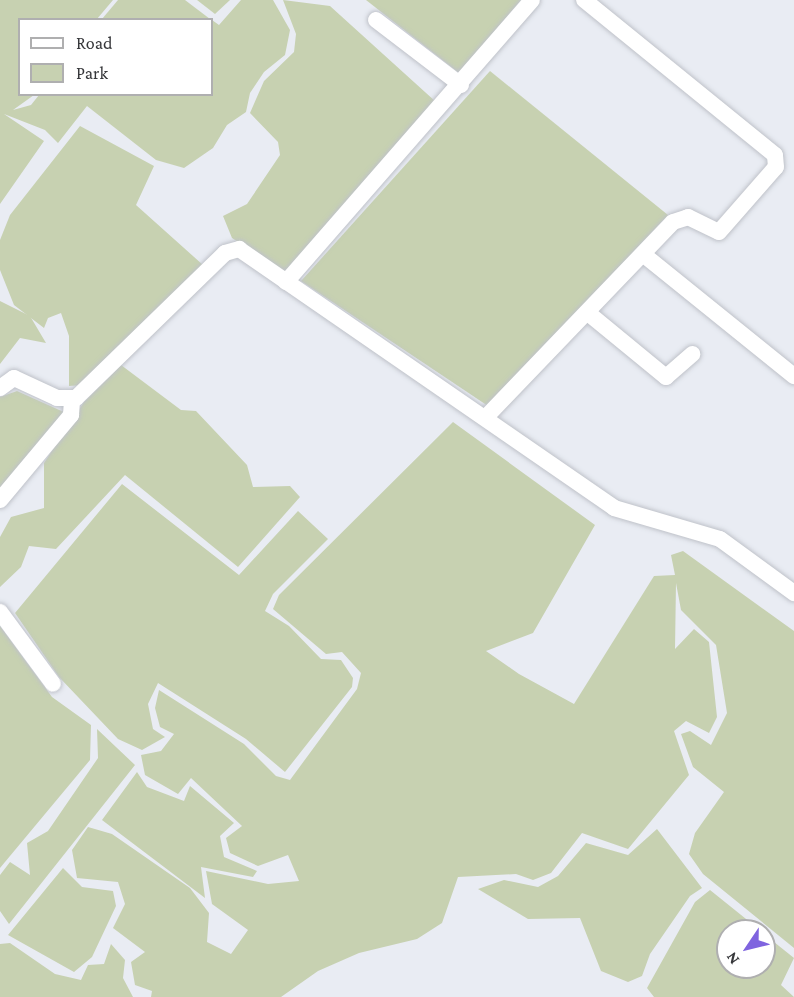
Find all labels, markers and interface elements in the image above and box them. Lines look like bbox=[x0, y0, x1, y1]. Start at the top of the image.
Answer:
legend bbox=[18, 18, 213, 96]
text: Road bbox=[76, 33, 113, 53]
text: Park bbox=[76, 63, 108, 83]
north arrow bbox=[716, 919, 776, 979]
text: N bbox=[722, 949, 743, 968]

